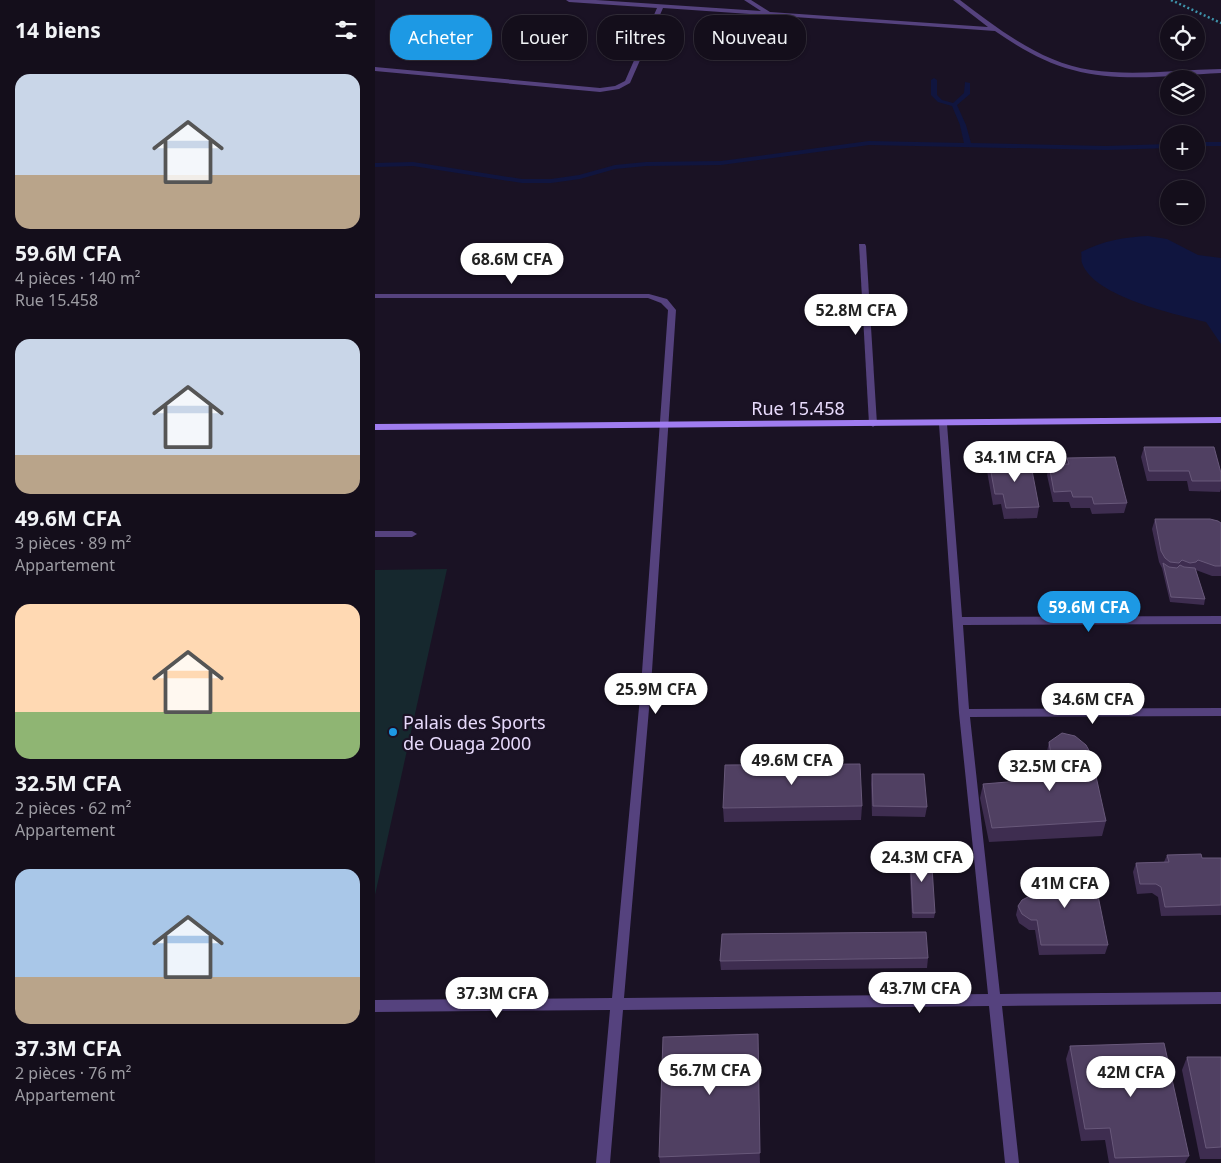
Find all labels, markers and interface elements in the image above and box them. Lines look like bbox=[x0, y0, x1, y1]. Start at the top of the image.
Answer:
chip: Acheter bbox=[390, 15, 492, 60]
chip: Louer bbox=[502, 15, 587, 60]
chip: Filtres bbox=[597, 15, 684, 60]
chip: Nouveau bbox=[694, 15, 806, 60]
map controls bbox=[1160, 15, 1205, 225]
button: locate bbox=[1160, 15, 1205, 60]
text: 14 biens bbox=[15, 16, 101, 44]
icon: filters bbox=[332, 16, 360, 44]
button: layers bbox=[1160, 70, 1205, 115]
icon: home bbox=[143, 107, 233, 197]
button: + bbox=[1160, 125, 1205, 170]
button: − bbox=[1160, 180, 1205, 225]
text: 59.6M CFA bbox=[15, 239, 121, 267]
pin: 68.6M CFA bbox=[455, 242, 569, 285]
text: 68.6M CFA bbox=[471, 248, 553, 270]
text: 4 pièces · 140 m² bbox=[15, 267, 140, 289]
text: Rue 15.458 bbox=[15, 289, 98, 311]
pin: 52.8M CFA bbox=[799, 294, 913, 336]
text: 52.8M CFA bbox=[815, 299, 897, 321]
icon: home bbox=[143, 372, 233, 462]
street label: Rue 15.458 bbox=[751, 396, 845, 420]
pin: 34.1M CFA bbox=[958, 440, 1072, 483]
text: 34.1M CFA bbox=[974, 446, 1056, 468]
text: 49.6M CFA bbox=[15, 504, 121, 532]
text: 3 pièces · 89 m² bbox=[15, 532, 131, 554]
text: Appartement bbox=[15, 554, 115, 576]
pin: 59.6M CFA bbox=[1032, 590, 1146, 633]
text: 59.6M CFA bbox=[1048, 596, 1130, 618]
icon: home bbox=[143, 637, 233, 727]
pin: 25.9M CFA bbox=[599, 672, 713, 715]
text: 25.9M CFA bbox=[615, 678, 697, 700]
pin: 34.6M CFA bbox=[1036, 682, 1150, 725]
text: 34.6M CFA bbox=[1052, 688, 1134, 710]
place label: Palais des Sports de Ouaga 2000 bbox=[403, 710, 546, 755]
marker: Palais des Sports de Ouaga 2000 bbox=[387, 726, 399, 738]
pin: 49.6M CFA bbox=[735, 744, 849, 786]
text: 49.6M CFA bbox=[751, 749, 833, 771]
pin: 32.5M CFA bbox=[993, 750, 1107, 792]
text: 32.5M CFA bbox=[1009, 755, 1091, 777]
text: 32.5M CFA bbox=[15, 769, 121, 797]
text: 2 pièces · 62 m² bbox=[15, 797, 131, 819]
text: Appartement bbox=[15, 819, 115, 841]
pin: 24.3M CFA bbox=[865, 840, 979, 883]
text: 24.3M CFA bbox=[881, 846, 963, 868]
pin: 41M CFA bbox=[1019, 866, 1111, 909]
text: 41M CFA bbox=[1031, 872, 1099, 894]
icon: home bbox=[143, 902, 233, 992]
pin: 43.7M CFA bbox=[863, 972, 977, 1014]
pin: 37.3M CFA bbox=[440, 976, 554, 1019]
text: 43.7M CFA bbox=[879, 977, 961, 999]
text: 37.3M CFA bbox=[456, 982, 538, 1004]
text: 37.3M CFA bbox=[15, 1034, 121, 1062]
pin: 56.7M CFA bbox=[653, 1054, 767, 1096]
pin: 42M CFA bbox=[1085, 1056, 1177, 1098]
text: 56.7M CFA bbox=[669, 1059, 751, 1081]
text: 42M CFA bbox=[1097, 1061, 1165, 1083]
text: 2 pièces · 76 m² bbox=[15, 1062, 131, 1084]
text: Appartement bbox=[15, 1084, 115, 1106]

